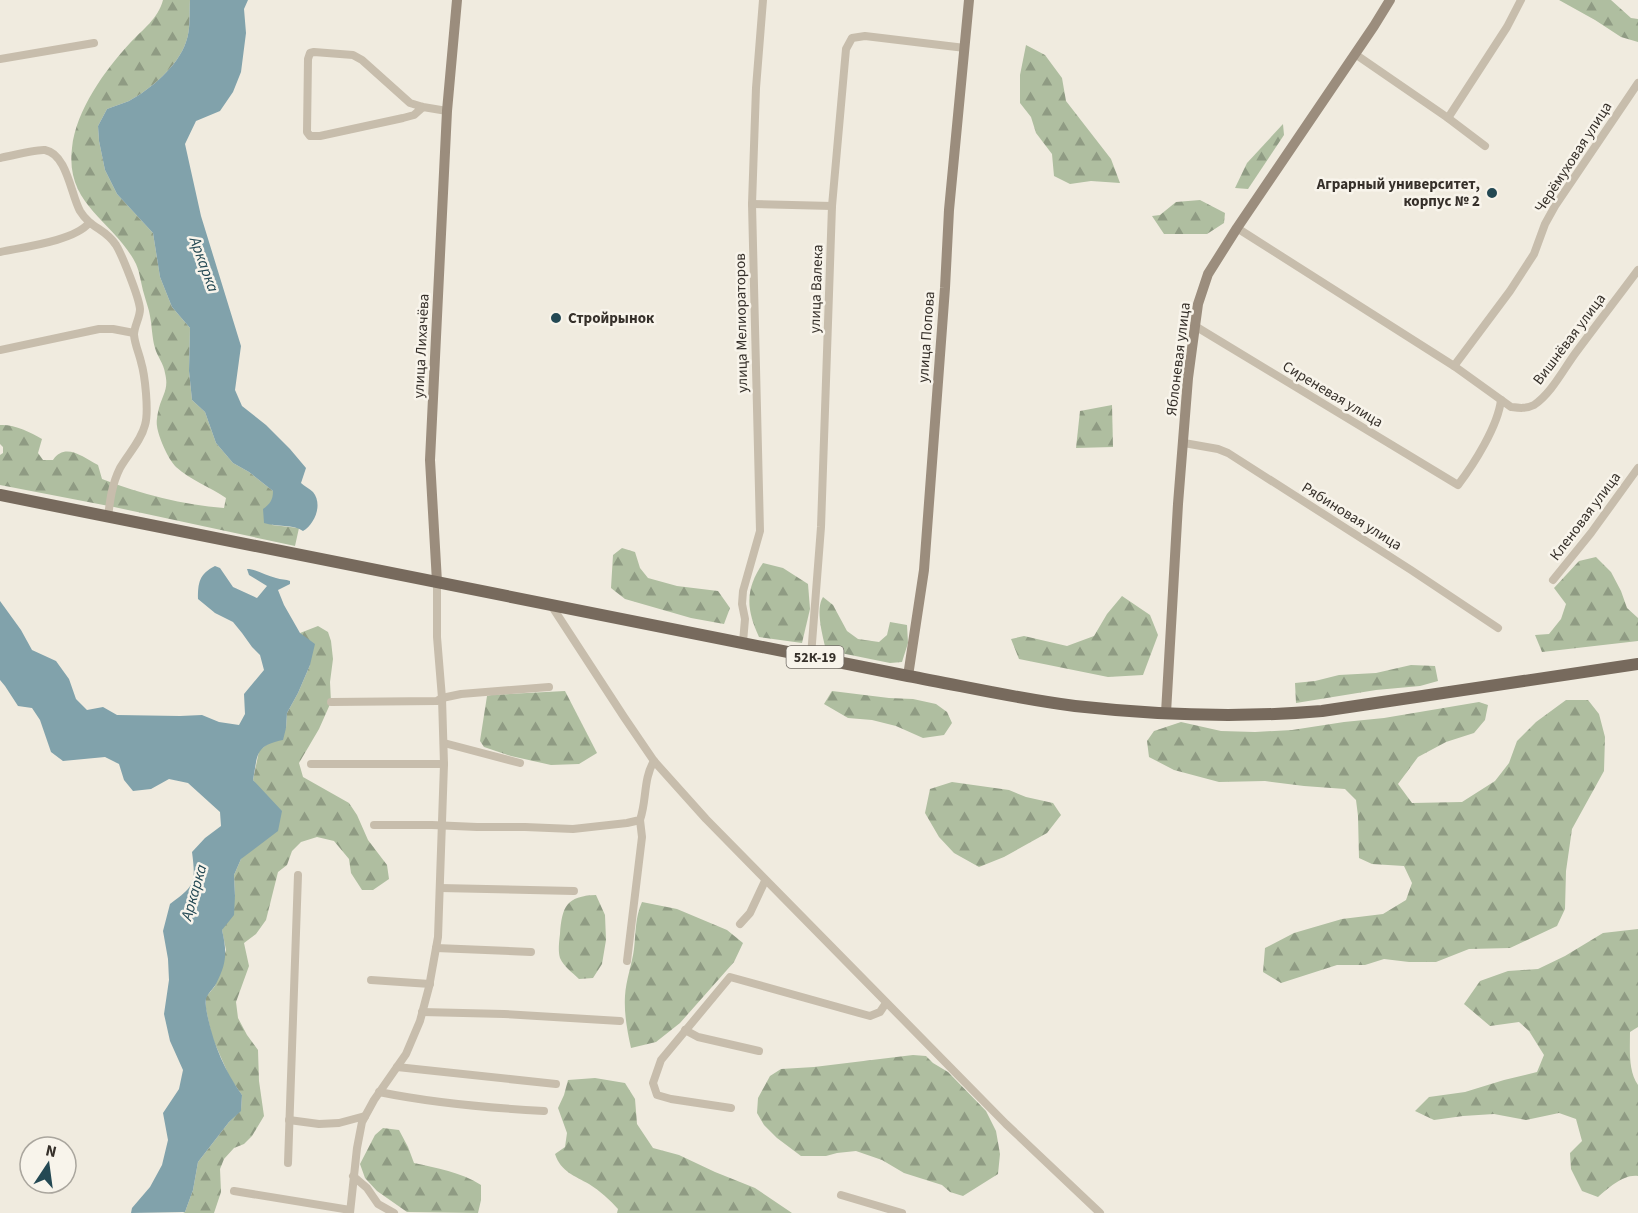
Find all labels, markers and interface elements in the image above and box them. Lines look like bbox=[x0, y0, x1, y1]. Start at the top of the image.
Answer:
street label: Черёмуховая улица bbox=[1530, 98, 1617, 217]
place label: Аграрный университет, корпус № 2 bbox=[1316, 174, 1480, 212]
marker: Аграрный университет, корпус № 2 bbox=[1485, 186, 1499, 200]
water label: Аркарка bbox=[184, 233, 224, 295]
street label: улица Валека bbox=[804, 244, 829, 334]
street label: улица Мелиораторов bbox=[730, 253, 753, 393]
street label: Вишнёвая улица bbox=[1528, 289, 1611, 389]
street label: улица Попова bbox=[913, 291, 940, 384]
street label: улица Лихачёва bbox=[408, 293, 435, 399]
street label: Яблоневая улица bbox=[1161, 301, 1196, 417]
place label: Стройрынок bbox=[568, 308, 655, 329]
marker: Стройрынок bbox=[549, 311, 563, 325]
street label: Сиреневая улица bbox=[1279, 356, 1387, 433]
street label: Кленовая улица bbox=[1545, 468, 1626, 565]
street label: Рябиновая улица bbox=[1298, 477, 1406, 556]
road number: 52К-19 bbox=[786, 646, 844, 668]
water label: Аркарка bbox=[175, 861, 213, 924]
north arrow bbox=[18, 1135, 78, 1195]
text: N bbox=[43, 1139, 59, 1163]

